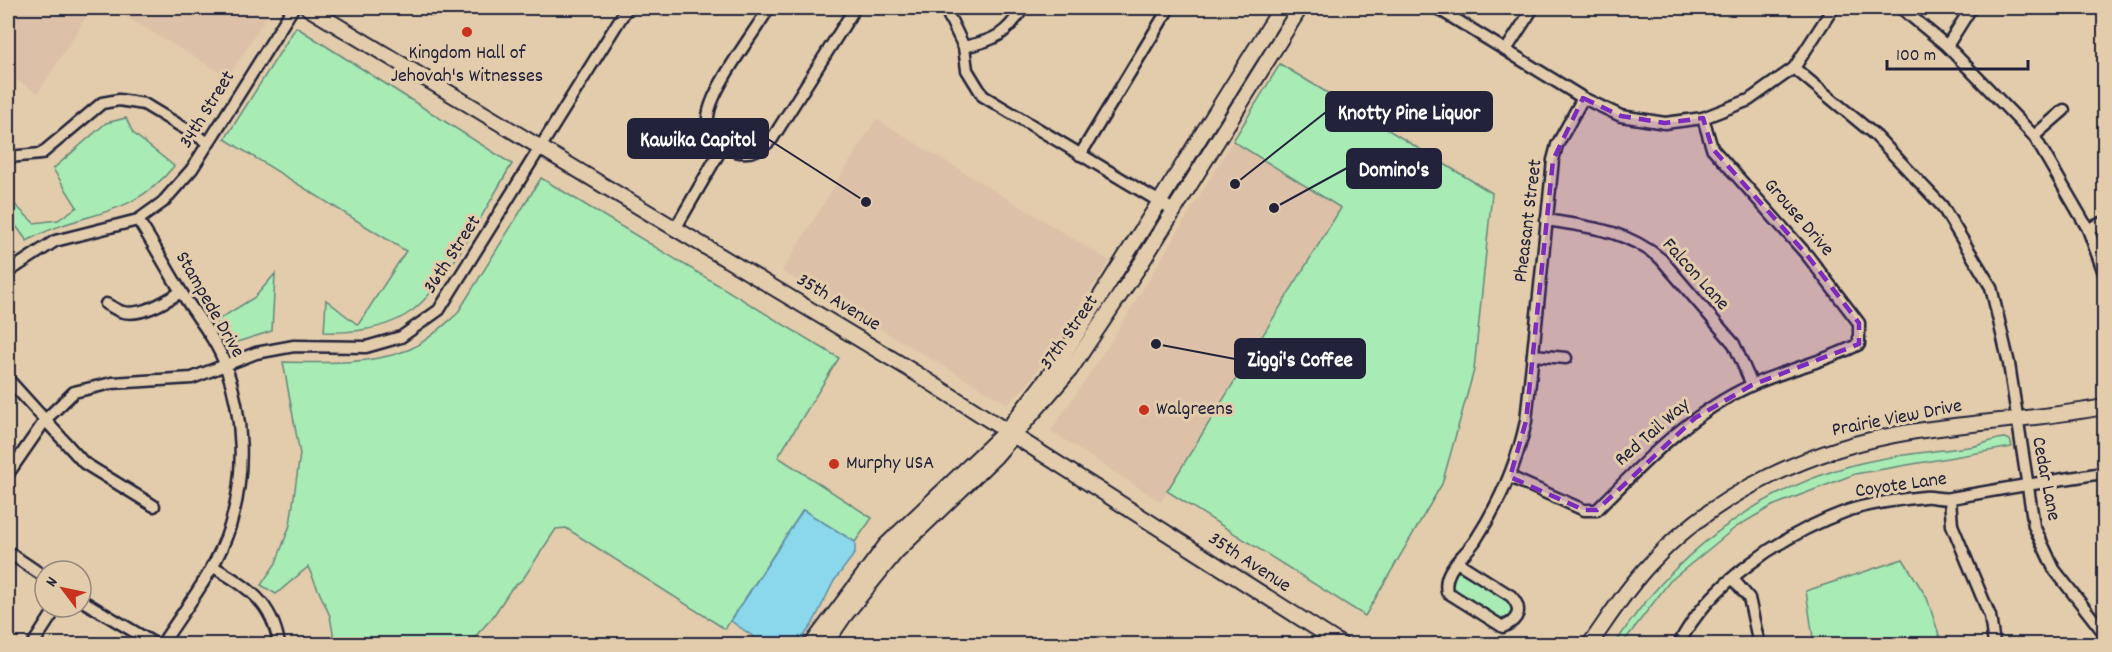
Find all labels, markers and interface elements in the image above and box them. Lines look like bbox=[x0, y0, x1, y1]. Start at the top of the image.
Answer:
marker: Kingdom Hall of Jehovah's Witnesses bbox=[460, 25, 474, 39]
scale bar bbox=[1887, 33, 2028, 71]
place label: Kingdom Hall of Jehovah's Witnesses bbox=[391, 40, 543, 91]
text: 100 m bbox=[1896, 44, 1936, 69]
street label: 34th Street bbox=[173, 66, 243, 154]
callout: Knotty Pine Liquor bbox=[1326, 92, 1492, 131]
text: Knotty Pine Liquor bbox=[1338, 100, 1482, 130]
callout: Kawika Capitol bbox=[628, 119, 768, 158]
text: Kawika Capitol bbox=[640, 127, 757, 157]
callout: Domino's bbox=[1347, 149, 1441, 188]
text: Domino's bbox=[1359, 157, 1429, 187]
street label: Pheasant Street bbox=[1508, 158, 1550, 284]
street label: Grouse Drive bbox=[1756, 173, 1840, 263]
street label: 36th Street bbox=[417, 210, 489, 300]
street label: Falcon Lane bbox=[1655, 232, 1735, 318]
street label: Stampede Drive bbox=[167, 247, 251, 364]
street label: 35th Avenue bbox=[791, 267, 886, 339]
street label: 37th Street bbox=[1034, 290, 1106, 376]
callout: Ziggi's Coffee bbox=[1235, 339, 1365, 378]
text: Ziggi's Coffee bbox=[1247, 347, 1353, 377]
street label: Red Tail Way bbox=[1609, 392, 1698, 474]
street label: Prairie View Drive bbox=[1829, 393, 1965, 445]
place label: Walgreens bbox=[1156, 396, 1233, 424]
marker: Walgreens bbox=[1137, 403, 1151, 417]
street label: Cedar Lane bbox=[2023, 435, 2067, 524]
place label: Murphy USA bbox=[846, 450, 934, 478]
marker: Murphy USA bbox=[827, 457, 841, 471]
street label: Coyote Lane bbox=[1853, 466, 1949, 506]
street label: 35th Avenue bbox=[1202, 526, 1296, 600]
north arrow bbox=[33, 559, 93, 619]
text: N bbox=[41, 573, 64, 592]

